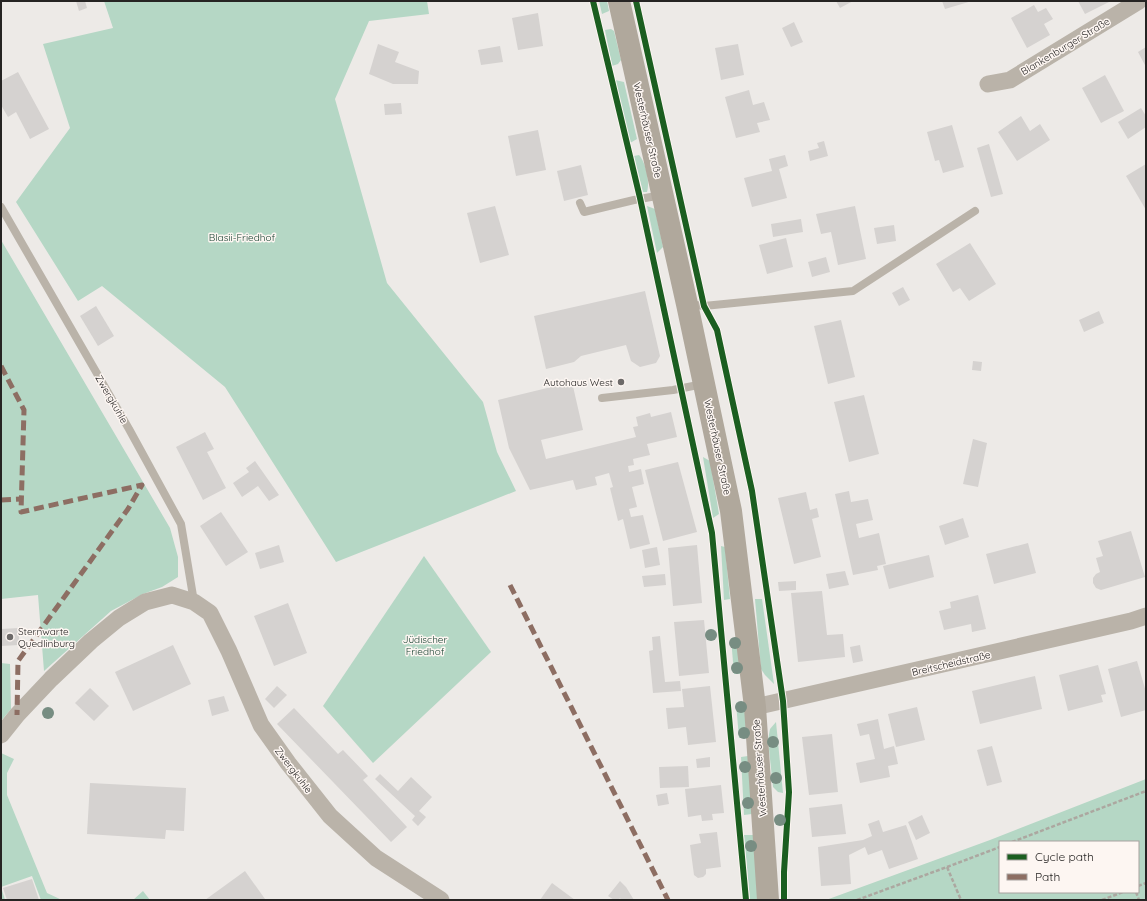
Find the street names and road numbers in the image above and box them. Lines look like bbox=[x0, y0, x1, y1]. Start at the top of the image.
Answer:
street label: Blankenburger Straße bbox=[1018, 15, 1112, 78]
street label: Westerhäuser Straße bbox=[630, 81, 665, 179]
street label: Zwergkuhle bbox=[92, 373, 131, 426]
street label: Westerhäuser Straße bbox=[701, 398, 734, 496]
street label: Breitscheidstraße bbox=[910, 648, 992, 679]
street label: Westerhäuser Straße bbox=[750, 719, 769, 817]
street label: Zwergkuhle bbox=[272, 745, 315, 796]

